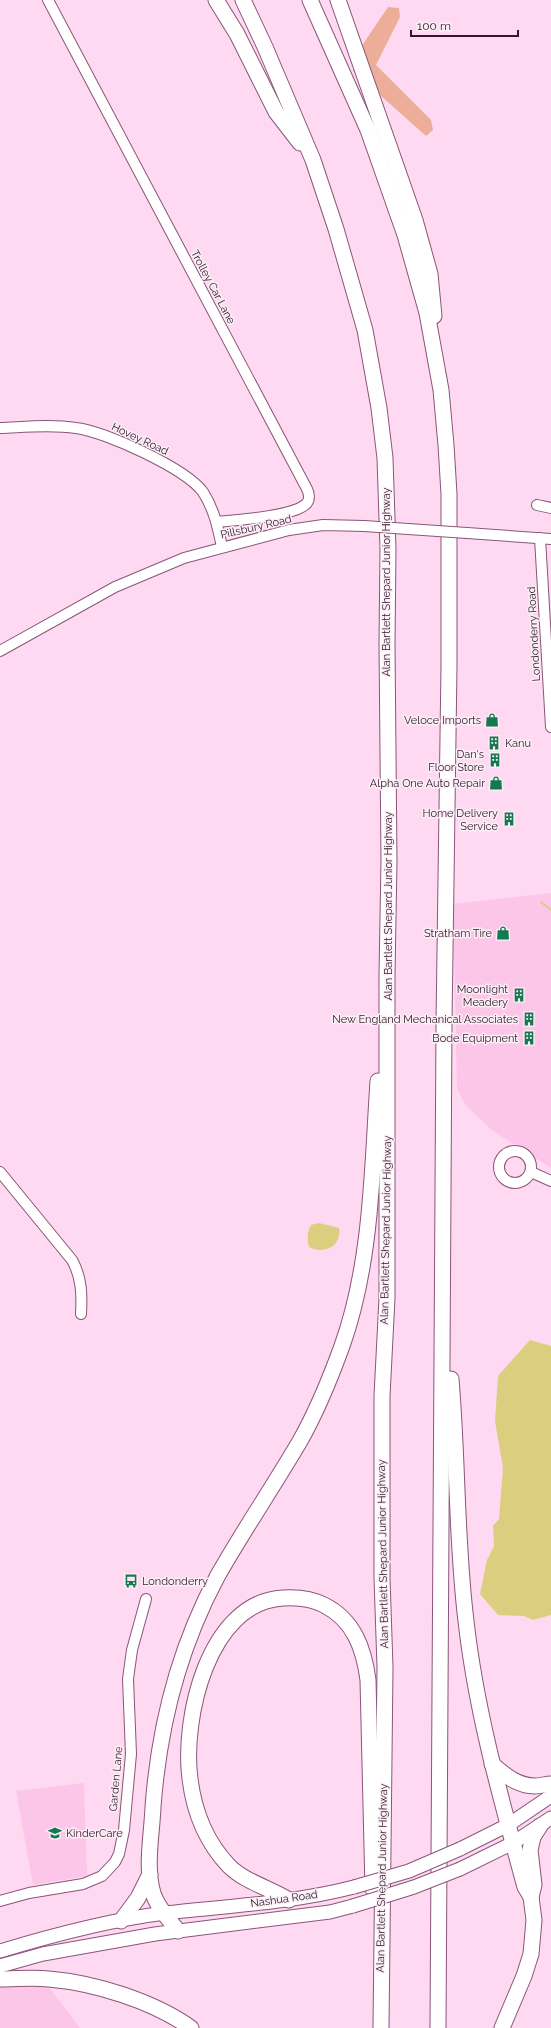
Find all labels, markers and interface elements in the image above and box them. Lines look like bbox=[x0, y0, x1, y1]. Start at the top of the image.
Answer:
scale bar bbox=[411, 12, 518, 38]
text: 100 m bbox=[417, 19, 451, 33]
street label: Trolley Car Lane bbox=[188, 248, 238, 327]
street label: Hovey Road bbox=[110, 420, 171, 458]
street label: Alan Bartlett Shepard Junior Highway bbox=[380, 487, 393, 677]
street label: Pillsbury Road bbox=[219, 512, 293, 541]
street label: Londonderry Road bbox=[525, 586, 543, 682]
shop icon: Veloce Imports bbox=[484, 712, 500, 728]
place label: Veloce Imports bbox=[404, 714, 481, 727]
building icon: Kanu bbox=[486, 735, 502, 751]
place label: Kanu bbox=[505, 737, 531, 750]
place label: Dan's Floor Store bbox=[428, 748, 485, 774]
building icon: Dan's Floor Store bbox=[487, 752, 503, 768]
shop icon: Alpha One Auto Repair bbox=[488, 775, 504, 791]
place label: Alpha One Auto Repair bbox=[370, 777, 485, 790]
place label: Home Delivery Service bbox=[422, 807, 499, 833]
street label: Alan Bartlett Shepard Junior Highway bbox=[382, 811, 395, 1001]
building icon: Home Delivery Service bbox=[501, 811, 517, 827]
shop icon: Stratham Tire bbox=[495, 925, 511, 941]
place label: Stratham Tire bbox=[424, 927, 493, 940]
place label: Moonlight Meadery bbox=[457, 983, 508, 1009]
building icon: Moonlight Meadery bbox=[511, 987, 527, 1003]
building icon: New England Mechanical Associates bbox=[521, 1011, 537, 1027]
place label: New England Mechanical Associates bbox=[332, 1013, 518, 1026]
building icon: Bode Equipment bbox=[521, 1030, 537, 1046]
place label: Bode Equipment bbox=[432, 1032, 518, 1045]
street label: Alan Bartlett Shepard Junior Highway bbox=[378, 1135, 394, 1325]
street label: Alan Bartlett Shepard Junior Highway bbox=[375, 1459, 391, 1649]
bus stop icon: Londonderry bbox=[123, 1573, 139, 1589]
place label: Londonderry bbox=[142, 1575, 208, 1588]
street label: Garden Lane bbox=[107, 1745, 125, 1812]
street label: Alan Bartlett Shepard Junior Highway bbox=[374, 1783, 390, 1973]
school or university icon: KinderCare bbox=[47, 1825, 63, 1841]
place label: KinderCare bbox=[66, 1827, 123, 1840]
street label: Nashua Road bbox=[249, 1888, 319, 1910]

